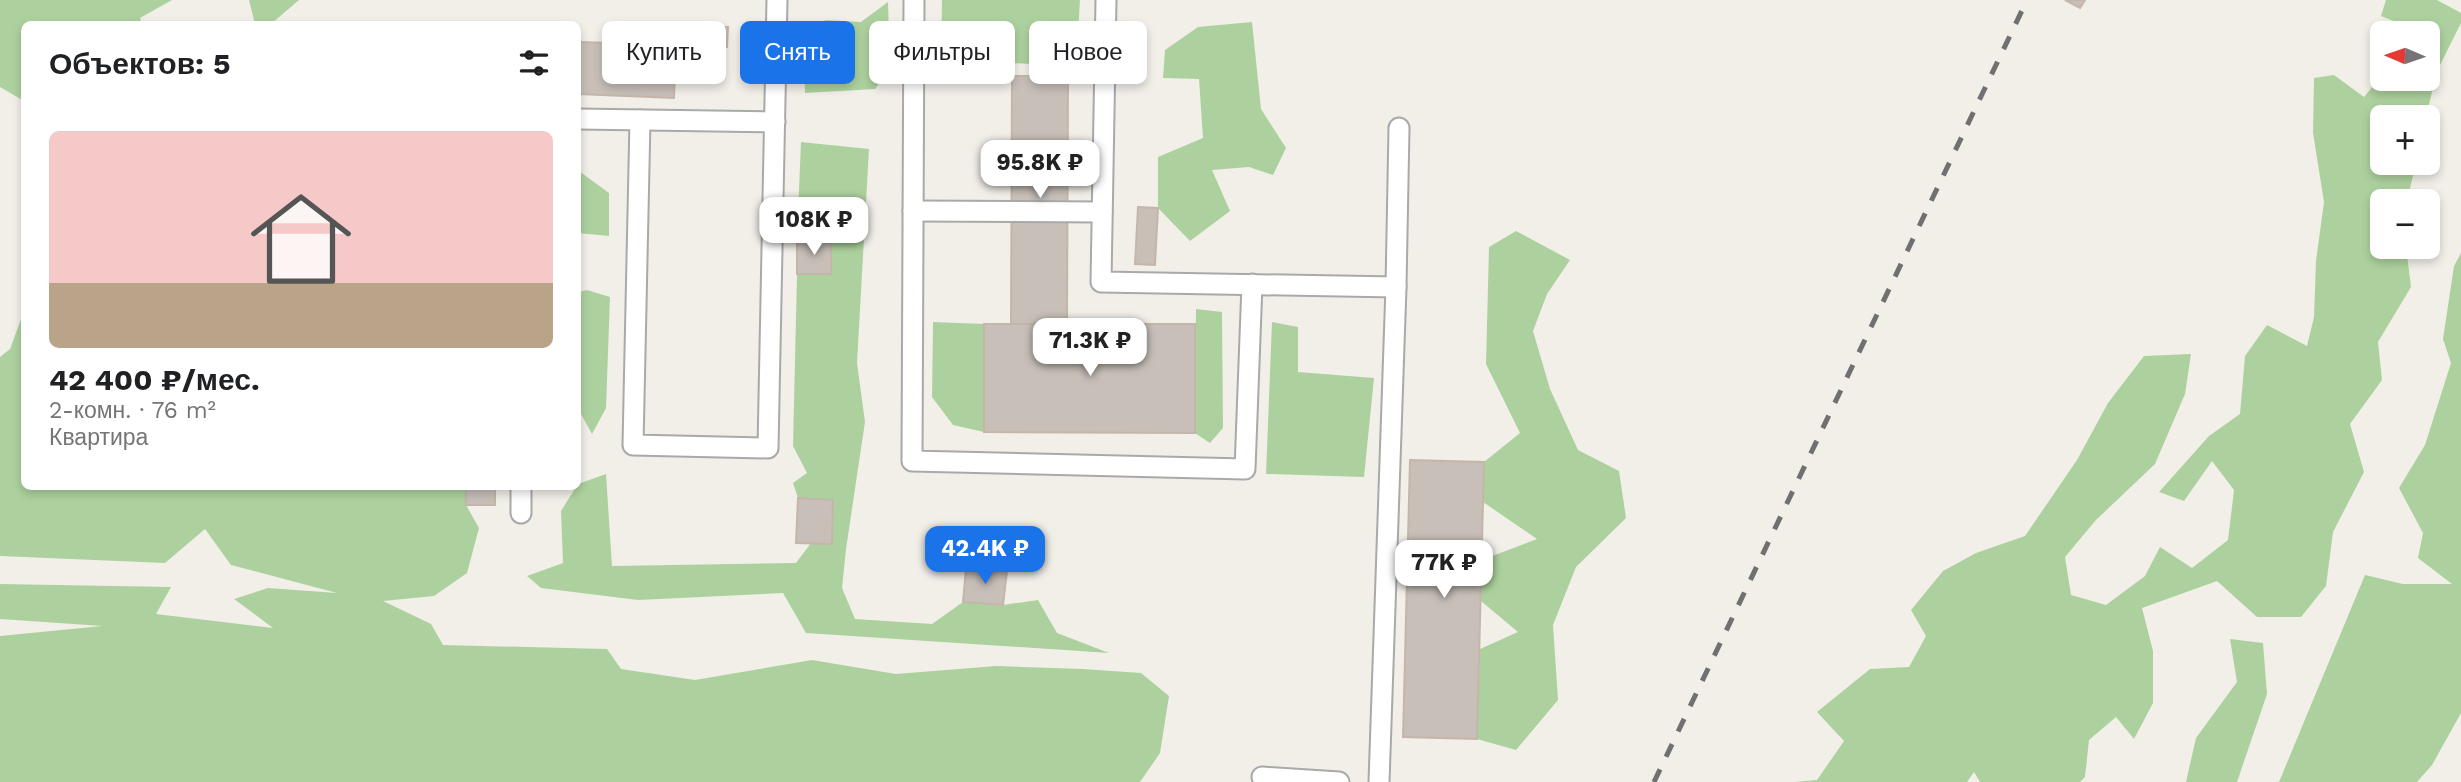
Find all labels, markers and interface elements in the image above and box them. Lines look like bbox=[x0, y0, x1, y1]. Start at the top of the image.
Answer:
chip: Купить bbox=[602, 21, 726, 84]
chip: Снять bbox=[740, 21, 855, 84]
chip: Фильтры bbox=[869, 21, 1015, 84]
chip: Новое bbox=[1029, 21, 1147, 84]
north arrow bbox=[2370, 21, 2440, 91]
map controls bbox=[2370, 21, 2440, 259]
icon: filters bbox=[515, 44, 553, 82]
text: Объектов: 5 bbox=[49, 46, 231, 81]
button: + bbox=[2370, 105, 2440, 175]
pin: 95.8K ₽ bbox=[975, 140, 1105, 200]
text: 95.8K ₽ bbox=[997, 149, 1083, 176]
icon: home bbox=[238, 176, 364, 302]
button: − bbox=[2370, 189, 2440, 259]
pin: 108K ₽ bbox=[757, 198, 871, 257]
text: 108K ₽ bbox=[775, 206, 853, 233]
pin: 71.3K ₽ bbox=[1025, 318, 1155, 378]
text: 71.3K ₽ bbox=[1049, 327, 1131, 354]
text: 42 400 ₽/мес. bbox=[49, 362, 260, 397]
text: 2-комн. · 76 m² bbox=[49, 397, 216, 424]
text: Квартира bbox=[49, 424, 148, 451]
pin: 42.4K ₽ bbox=[920, 526, 1050, 586]
text: 42.4K ₽ bbox=[941, 535, 1029, 562]
pin: 77K ₽ bbox=[1395, 540, 1493, 600]
text: 77K ₽ bbox=[1411, 549, 1477, 576]

